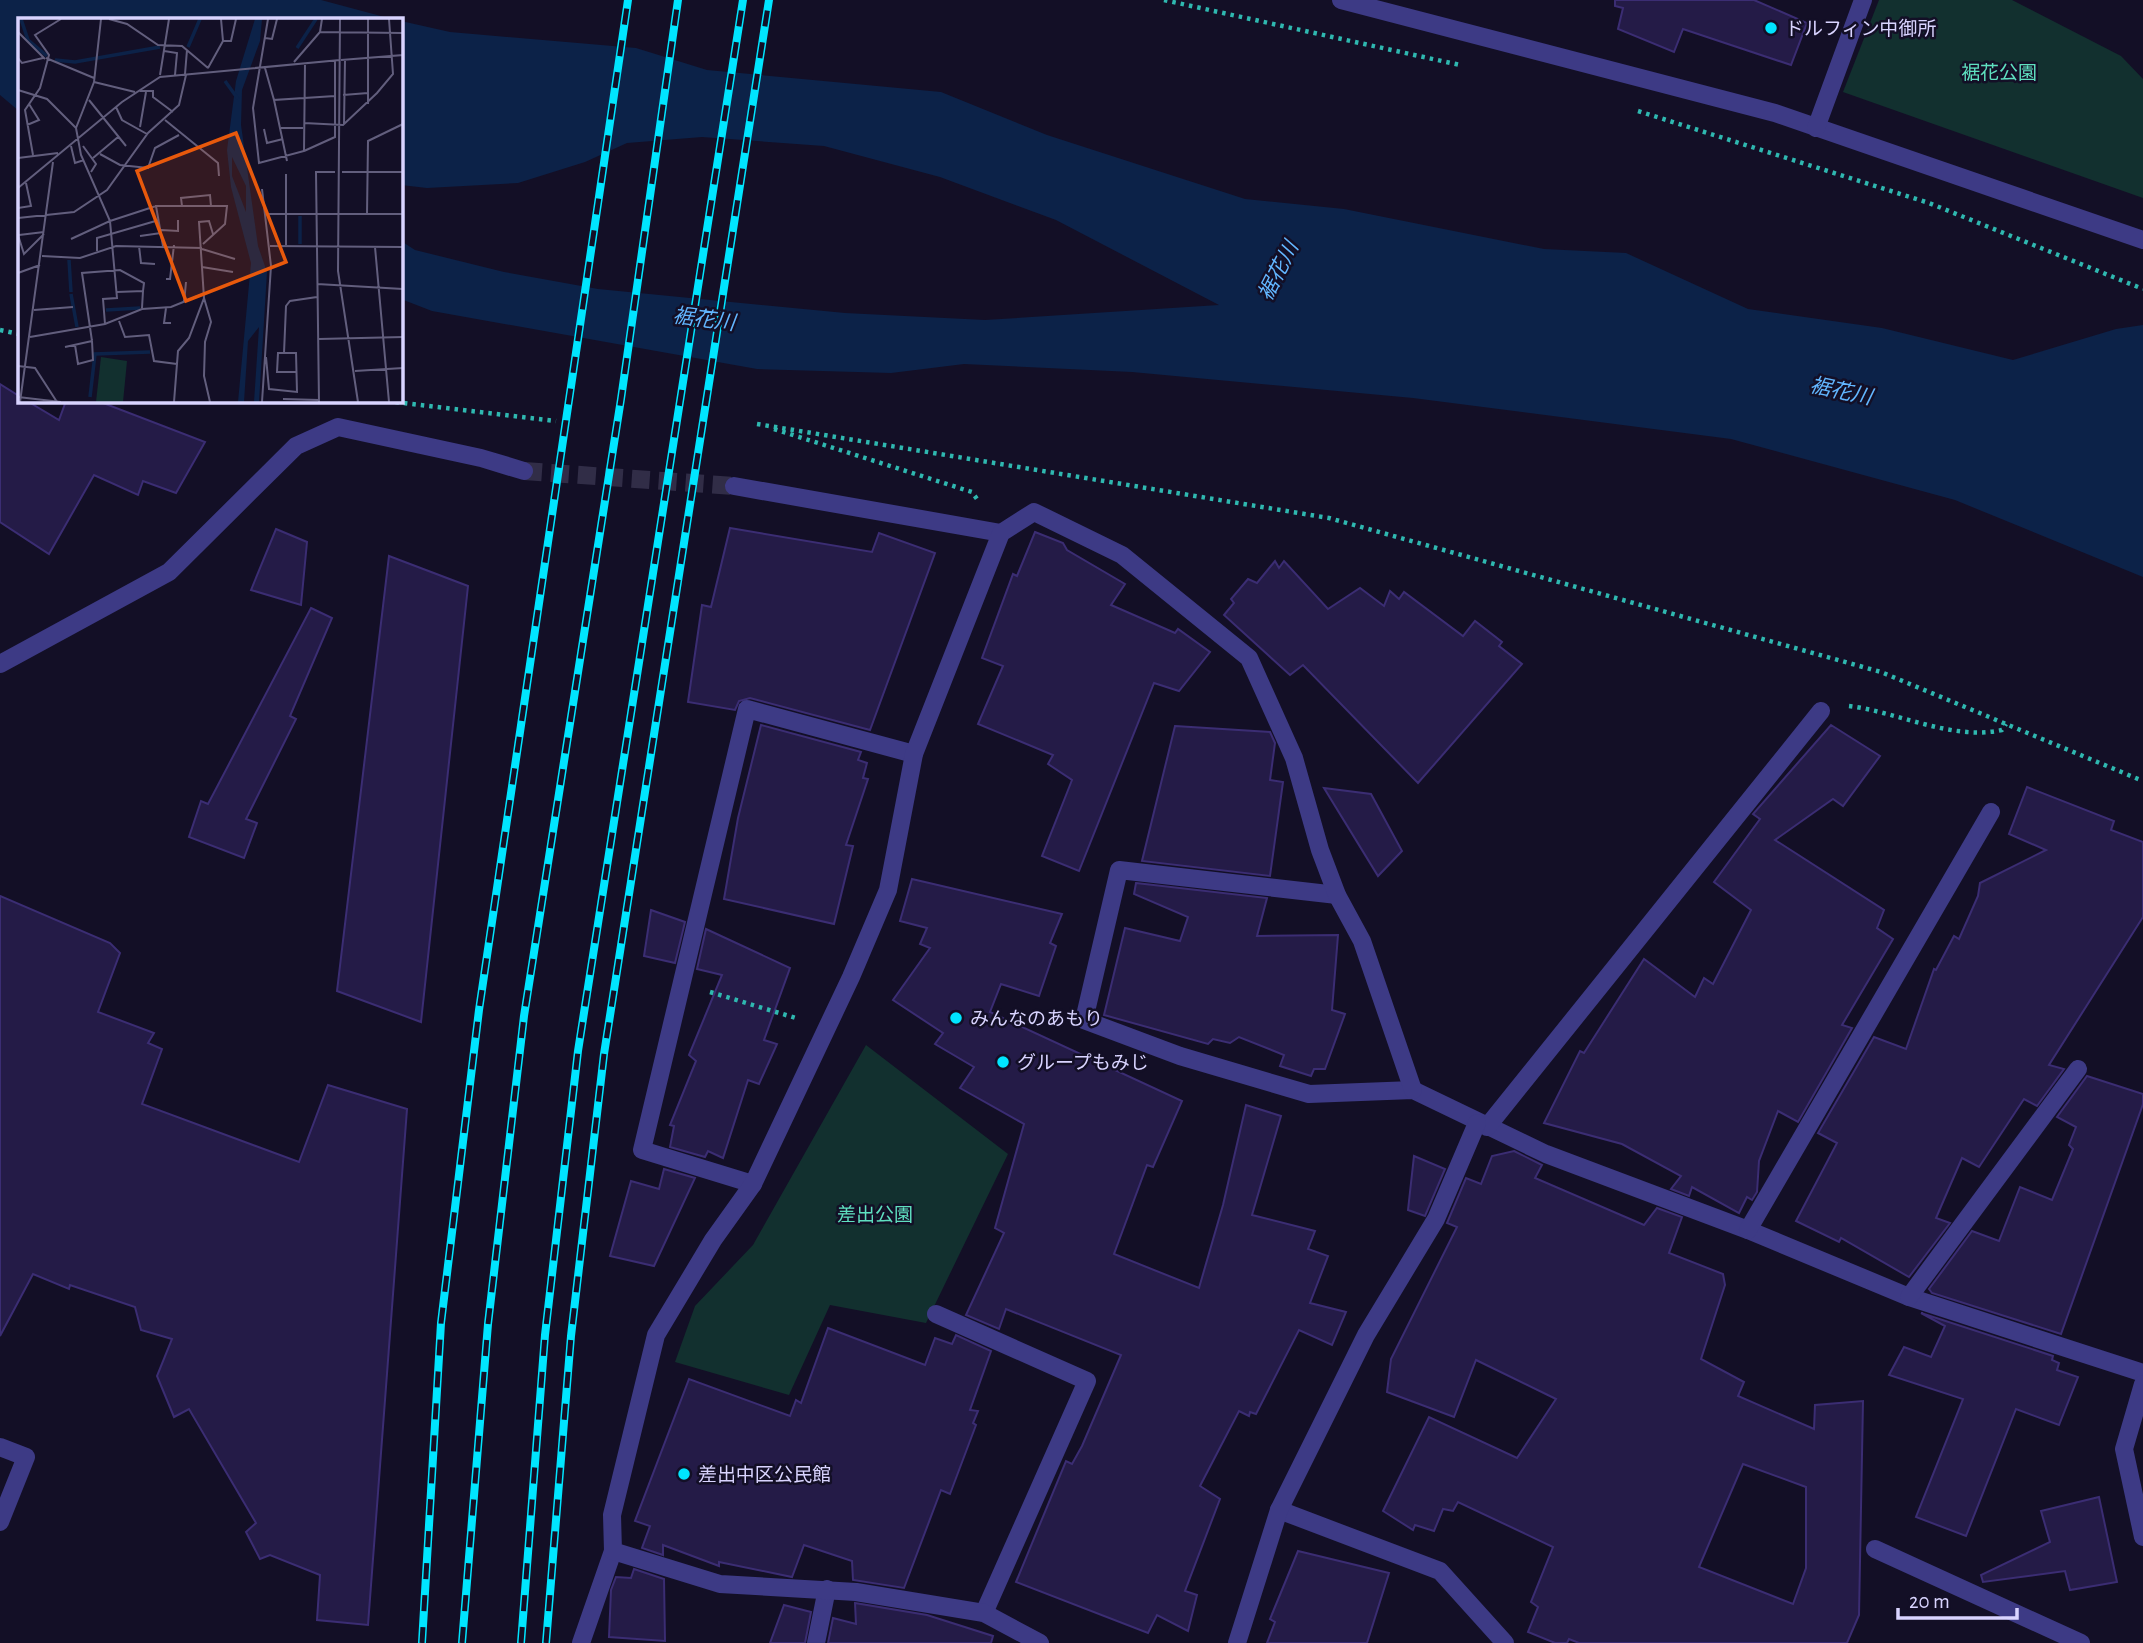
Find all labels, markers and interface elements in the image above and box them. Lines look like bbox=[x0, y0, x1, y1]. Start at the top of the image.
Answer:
inset map bbox=[18, 18, 402, 402]
place label: ドルフィン中御所 bbox=[1785, 18, 1937, 39]
marker: ドルフィン中御所 bbox=[1763, 20, 1779, 36]
park label: 裾花公園 bbox=[1961, 63, 2037, 83]
water label: 裾花川 bbox=[1254, 236, 1303, 304]
water label: 裾花川 bbox=[671, 304, 739, 334]
water label: 裾花川 bbox=[1808, 374, 1876, 409]
place label: みんなのあもり bbox=[970, 1009, 1103, 1029]
marker: みんなのあもり bbox=[948, 1010, 964, 1026]
place label: グループもみじ bbox=[1017, 1053, 1149, 1073]
marker: グループもみじ bbox=[995, 1054, 1011, 1070]
park label: 差出公園 bbox=[837, 1205, 913, 1225]
place label: 差出中区公民館 bbox=[698, 1465, 831, 1485]
marker: 差出中区公民館 bbox=[676, 1466, 692, 1482]
scale bar bbox=[1898, 1576, 2017, 1620]
text: 20 m bbox=[1909, 1591, 1950, 1612]

